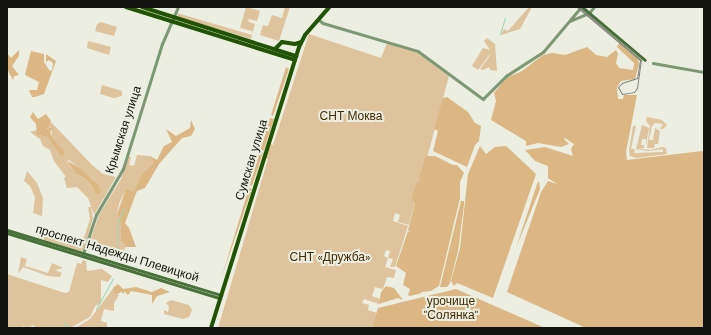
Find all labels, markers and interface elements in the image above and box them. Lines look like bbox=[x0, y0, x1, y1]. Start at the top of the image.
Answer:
street label: Крымская улица bbox=[103, 84, 145, 176]
park label: СНТ Моква bbox=[320, 110, 382, 124]
street label: Сумская улица bbox=[233, 118, 271, 202]
street label: проспект Надежды Плевицкой bbox=[34, 222, 200, 286]
park label: СНТ «Дружба» bbox=[290, 251, 370, 265]
park label: урочище "Солянка" bbox=[424, 295, 478, 323]

